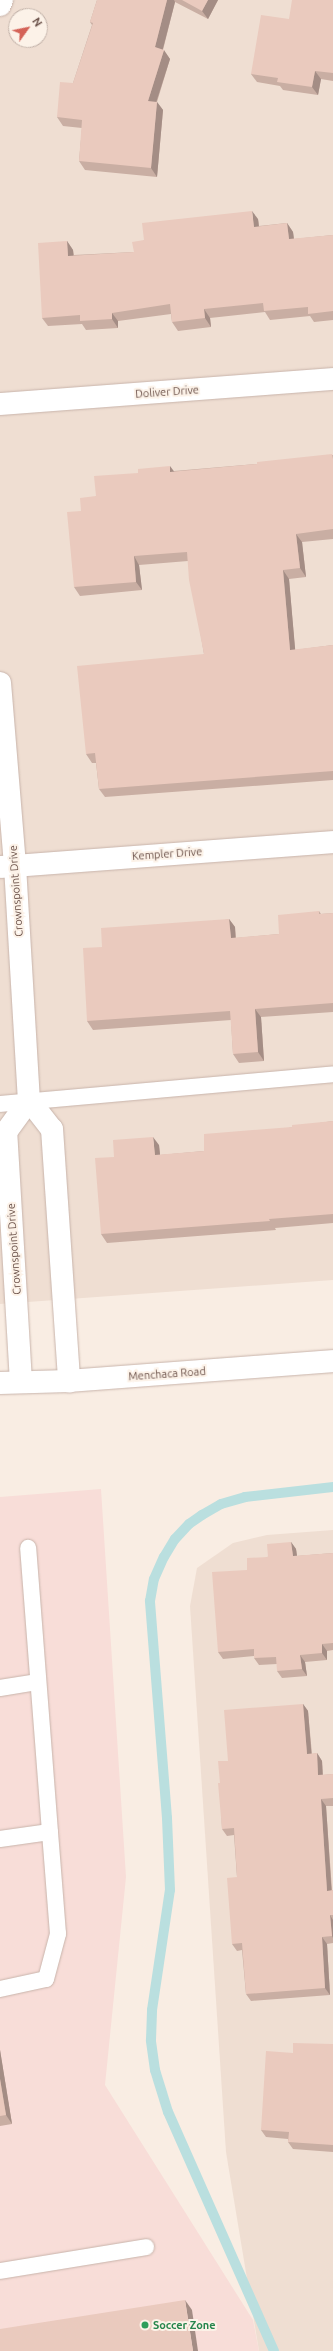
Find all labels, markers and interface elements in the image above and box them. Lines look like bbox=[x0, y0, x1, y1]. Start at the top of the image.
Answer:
north arrow bbox=[8, 8, 48, 48]
text: N bbox=[30, 15, 44, 29]
street label: Doliver Drive bbox=[135, 383, 199, 401]
street label: Crownspoint Drive bbox=[6, 845, 26, 937]
street label: Kempler Drive bbox=[132, 845, 202, 863]
street label: Crownspoint Drive bbox=[4, 1203, 24, 1295]
street label: Menchaca Road bbox=[128, 1365, 206, 1383]
place label: Soccer Zone bbox=[153, 2318, 216, 2332]
marker: Soccer Zone bbox=[140, 2320, 150, 2330]

